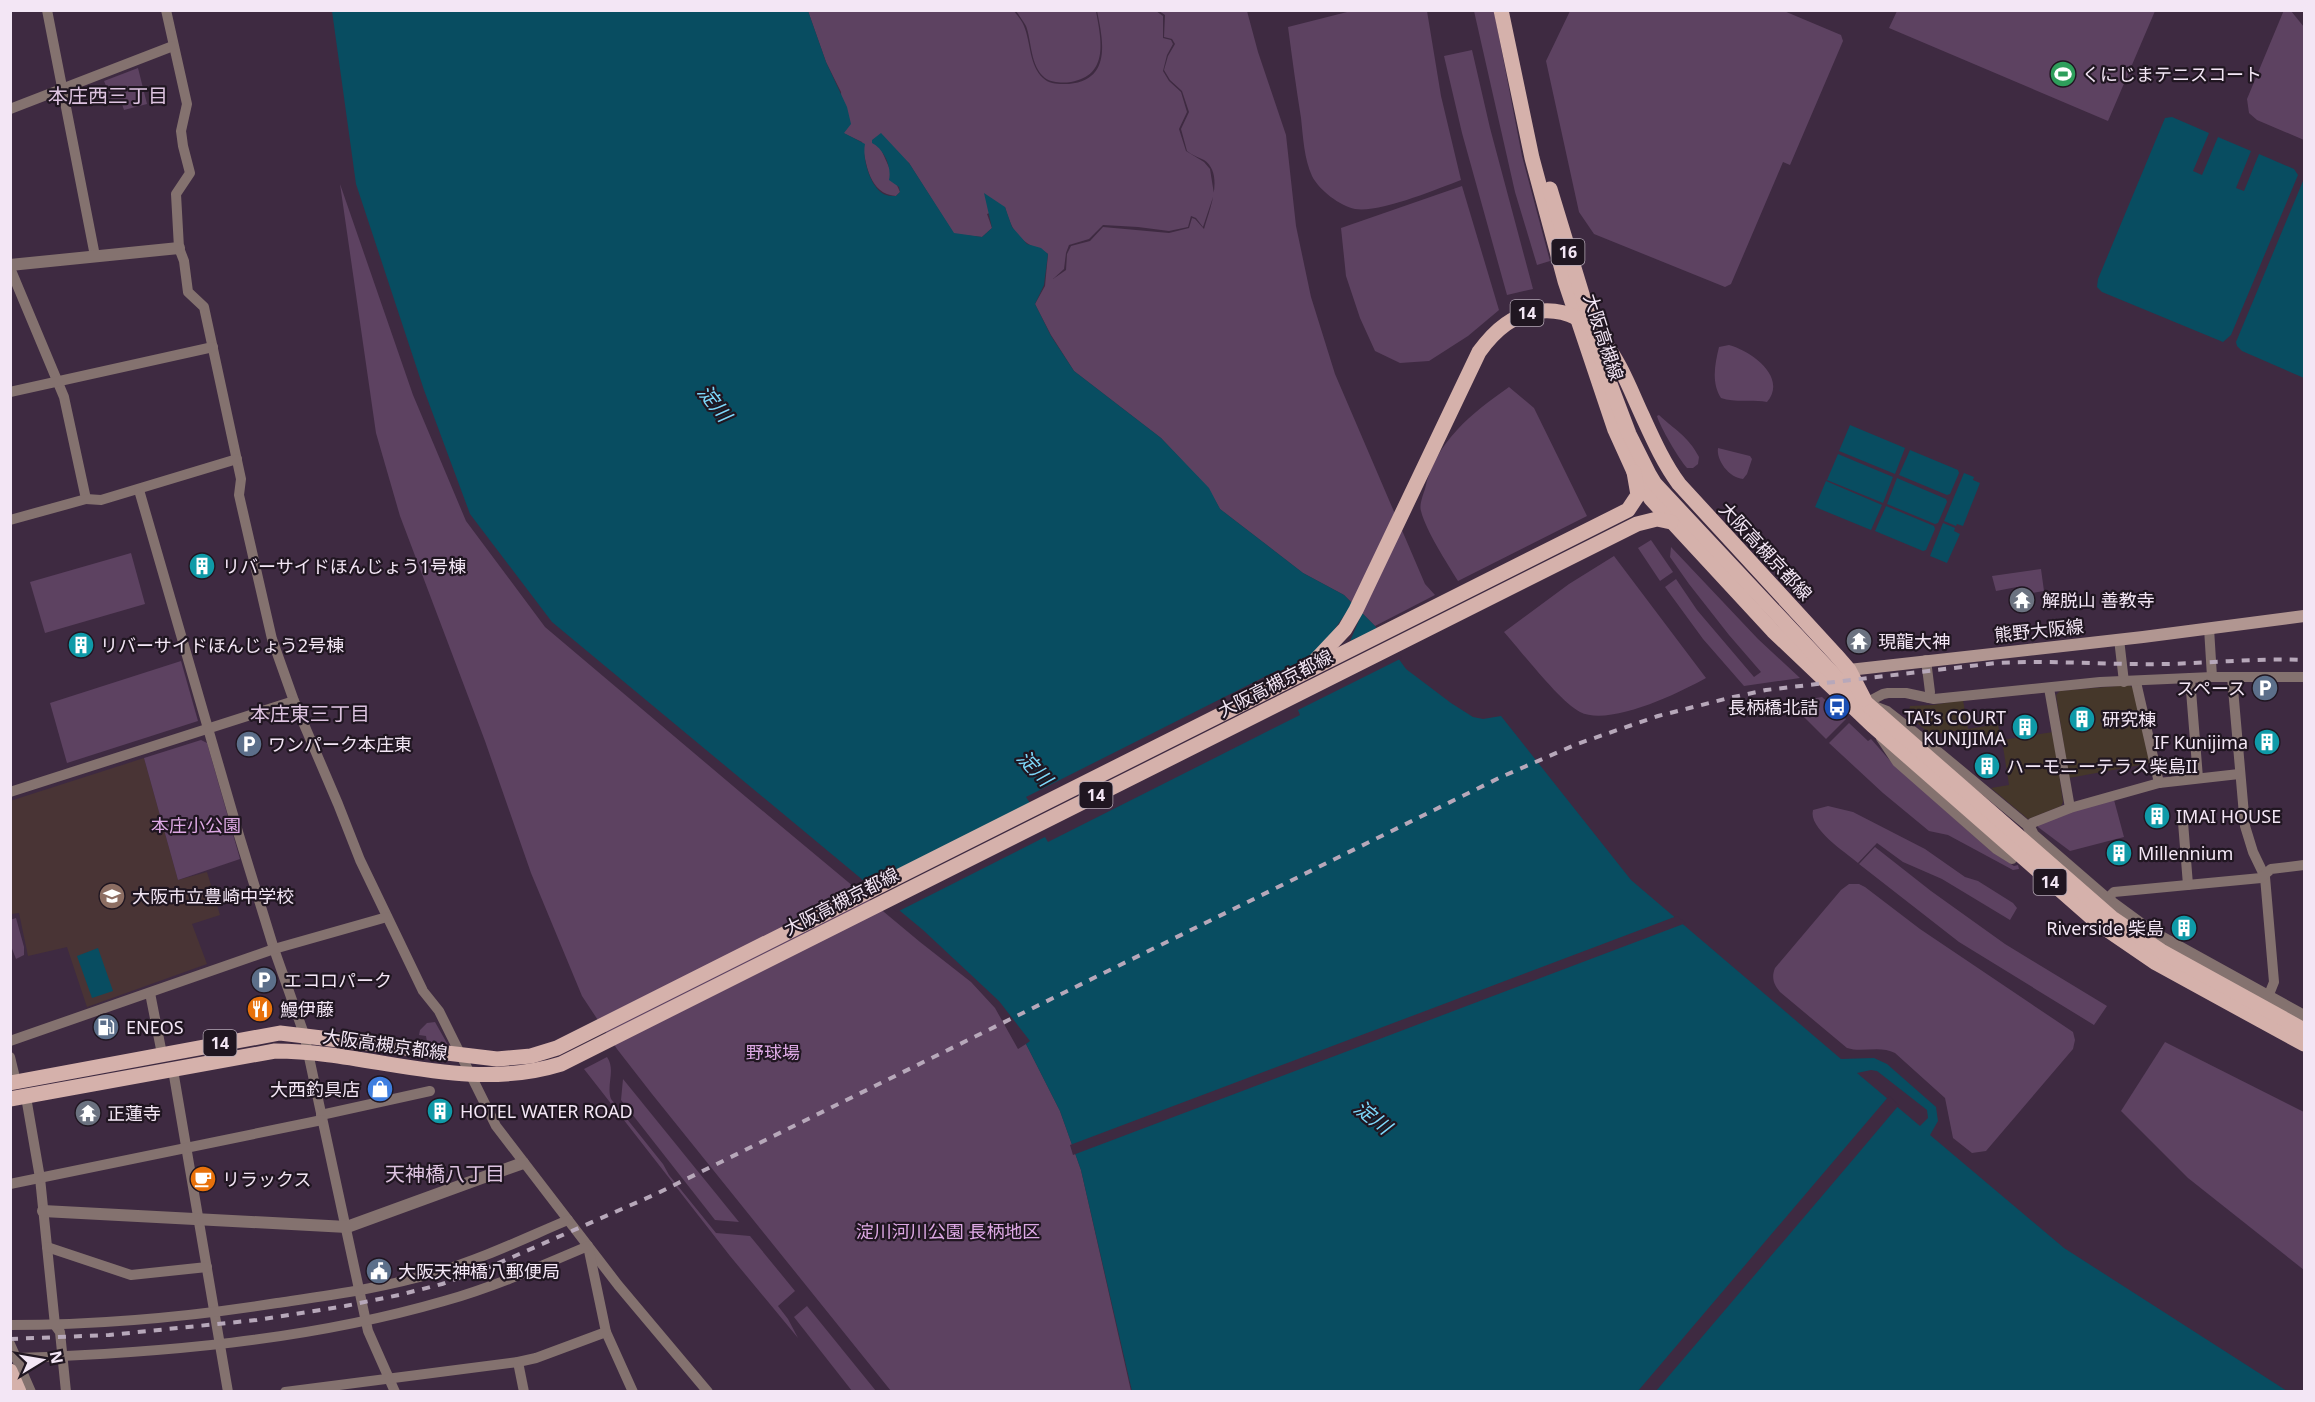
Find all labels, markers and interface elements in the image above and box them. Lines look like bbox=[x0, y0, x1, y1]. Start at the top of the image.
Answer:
sports icon: くにじまテニスコート bbox=[2048, 59, 2078, 89]
place label: くにじまテニスコート bbox=[2082, 62, 2262, 86]
district label: 本庄西三丁目 bbox=[48, 82, 168, 109]
road number: 16 bbox=[1552, 239, 1584, 265]
street label: 大阪高槻線 bbox=[1579, 290, 1629, 384]
road number: 14 bbox=[1510, 300, 1544, 326]
water label: 淀川 bbox=[692, 379, 739, 429]
street label: 大阪高槻京都線 bbox=[1714, 497, 1818, 605]
building icon: リバーサイドほんじょう1号棟 bbox=[187, 551, 217, 581]
place label: リバーサイドほんじょう1号棟 bbox=[222, 554, 466, 578]
temple icon: 解脱山 善教寺 bbox=[2007, 585, 2037, 615]
place label: 解脱山 善教寺 bbox=[2042, 588, 2155, 612]
street label: 熊野大阪線 bbox=[1993, 613, 2085, 647]
temple icon: 現龍大神 bbox=[1844, 626, 1874, 656]
place label: 現龍大神 bbox=[1878, 629, 1950, 653]
building icon: リバーサイドほんじょう2号棟 bbox=[66, 630, 96, 660]
place label: リバーサイドほんじょう2号棟 bbox=[100, 633, 344, 657]
street label: 大阪高槻京都線 bbox=[1213, 644, 1337, 722]
parking icon: スペース bbox=[2250, 673, 2280, 703]
place label: スペース bbox=[2176, 676, 2246, 700]
bus stop icon: 長柄橋北詰 bbox=[1822, 692, 1852, 722]
place label: 長柄橋北詰 bbox=[1728, 695, 1818, 719]
district label: 本庄東三丁目 bbox=[250, 700, 370, 727]
building icon: 研究棟 bbox=[2067, 704, 2097, 734]
place label: TAI’s COURT KUNIJIMA bbox=[1904, 705, 2006, 750]
place label: 研究棟 bbox=[2102, 707, 2156, 731]
building icon: TAI’s COURT KUNIJIMA bbox=[2010, 712, 2040, 742]
building icon: IF Kunijima bbox=[2252, 727, 2282, 757]
parking icon: ワンパーク本庄東 bbox=[234, 729, 264, 759]
place label: IF Kunijima bbox=[2154, 730, 2248, 754]
place label: ワンパーク本庄東 bbox=[268, 732, 412, 756]
water label: 淀川 bbox=[1011, 744, 1060, 793]
building icon: ハーモニーテラス柴島II bbox=[1972, 751, 2002, 781]
place label: ハーモニーテラス柴島II bbox=[2006, 754, 2198, 778]
road number: 14 bbox=[1080, 782, 1112, 808]
building icon: IMAI HOUSE bbox=[2142, 801, 2172, 831]
place label: IMAI HOUSE bbox=[2176, 804, 2281, 828]
park label: 本庄小公園 bbox=[151, 813, 241, 837]
building icon: Millennium bbox=[2104, 838, 2134, 868]
place label: Millennium bbox=[2138, 841, 2233, 865]
street label: 大阪高槻京都線 bbox=[779, 862, 903, 940]
road number: 14 bbox=[2034, 869, 2066, 895]
school or university icon: 大阪市立豊崎中学校 bbox=[97, 881, 127, 911]
place label: 大阪市立豊崎中学校 bbox=[132, 884, 294, 908]
building icon: Riverside 柴島 bbox=[2169, 913, 2199, 943]
place label: Riverside 柴島 bbox=[2046, 916, 2164, 940]
parking icon: エコロパーク bbox=[249, 965, 279, 995]
place label: エコロパーク bbox=[284, 968, 392, 992]
restaurant icon: 鰻伊藤 bbox=[245, 994, 275, 1024]
place label: 鰻伊藤 bbox=[280, 997, 334, 1021]
fuel station icon: ENEOS bbox=[91, 1012, 121, 1042]
place label: ENEOS bbox=[126, 1015, 184, 1039]
street label: 大阪高槻京都線 bbox=[321, 1023, 449, 1065]
road number: 14 bbox=[204, 1030, 236, 1056]
park label: 野球場 bbox=[746, 1040, 800, 1064]
shop icon: 大西釣具店 bbox=[365, 1074, 395, 1104]
place label: 大西釣具店 bbox=[270, 1077, 360, 1101]
water label: 淀川 bbox=[1349, 1094, 1399, 1141]
building icon: HOTEL WATER ROAD bbox=[425, 1096, 455, 1126]
temple icon: 正蓮寺 bbox=[73, 1098, 103, 1128]
place label: HOTEL WATER ROAD bbox=[460, 1099, 633, 1123]
place label: 正蓮寺 bbox=[107, 1101, 161, 1125]
district label: 天神橋八丁目 bbox=[385, 1160, 505, 1187]
cafe icon: リラックス bbox=[188, 1164, 218, 1194]
place label: リラックス bbox=[222, 1167, 311, 1191]
park label: 淀川河川公園 長柄地区 bbox=[856, 1219, 1040, 1243]
public building icon: 大阪天神橋八郵便局 bbox=[364, 1256, 394, 1286]
place label: 大阪天神橋八郵便局 bbox=[398, 1259, 560, 1283]
north arrow bbox=[12, 1330, 72, 1390]
text: N bbox=[45, 1349, 69, 1366]

